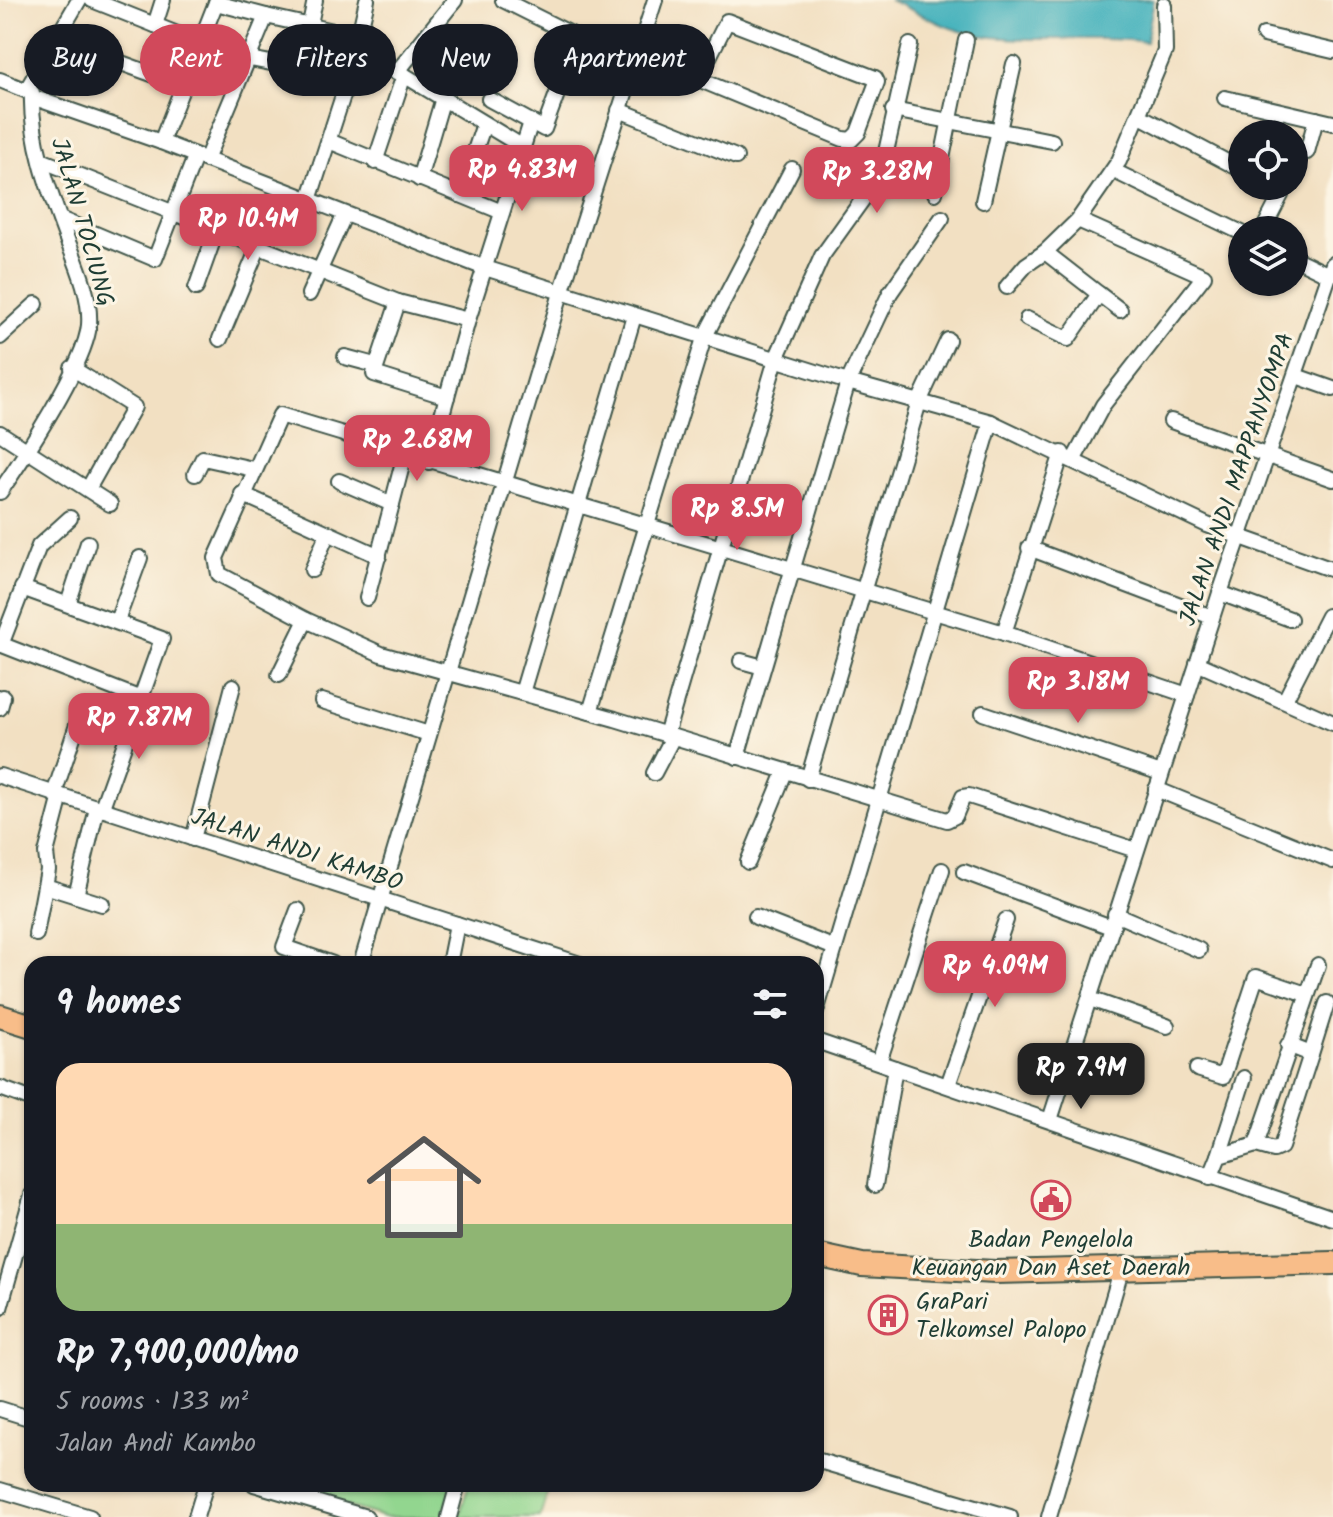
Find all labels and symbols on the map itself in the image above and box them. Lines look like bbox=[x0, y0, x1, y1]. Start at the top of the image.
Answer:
street label: JALAN TOCIUNG bbox=[39, 133, 124, 311]
pin: Rp 4.83M bbox=[439, 145, 605, 213]
pin: Rp 3.28M bbox=[794, 147, 960, 215]
pin: Rp 10.4M bbox=[165, 194, 331, 262]
street label: JALAN ANDI MAPPANYOMPA bbox=[1169, 327, 1306, 632]
pin: Rp 2.68M bbox=[334, 415, 500, 483]
pin: Rp 8.5M bbox=[663, 484, 811, 552]
pin: Rp 3.18M bbox=[995, 657, 1161, 725]
pin: Rp 7.87M bbox=[56, 693, 222, 761]
street label: JALAN ANDI KAMBO bbox=[186, 798, 408, 903]
pin: Rp 4.09M bbox=[912, 941, 1078, 1009]
pin: Rp 7.9M bbox=[1007, 1043, 1155, 1111]
public building icon: Badan Pengelola Keuangan Dan Aset Daerah bbox=[1030, 1179, 1072, 1221]
place label: Badan Pengelola Keuangan Dan Aset Daerah bbox=[912, 1221, 1190, 1288]
place label: GraPari Telkomsel Palopo bbox=[916, 1283, 1087, 1350]
building icon: GraPari Telkomsel Palopo bbox=[867, 1294, 909, 1336]

